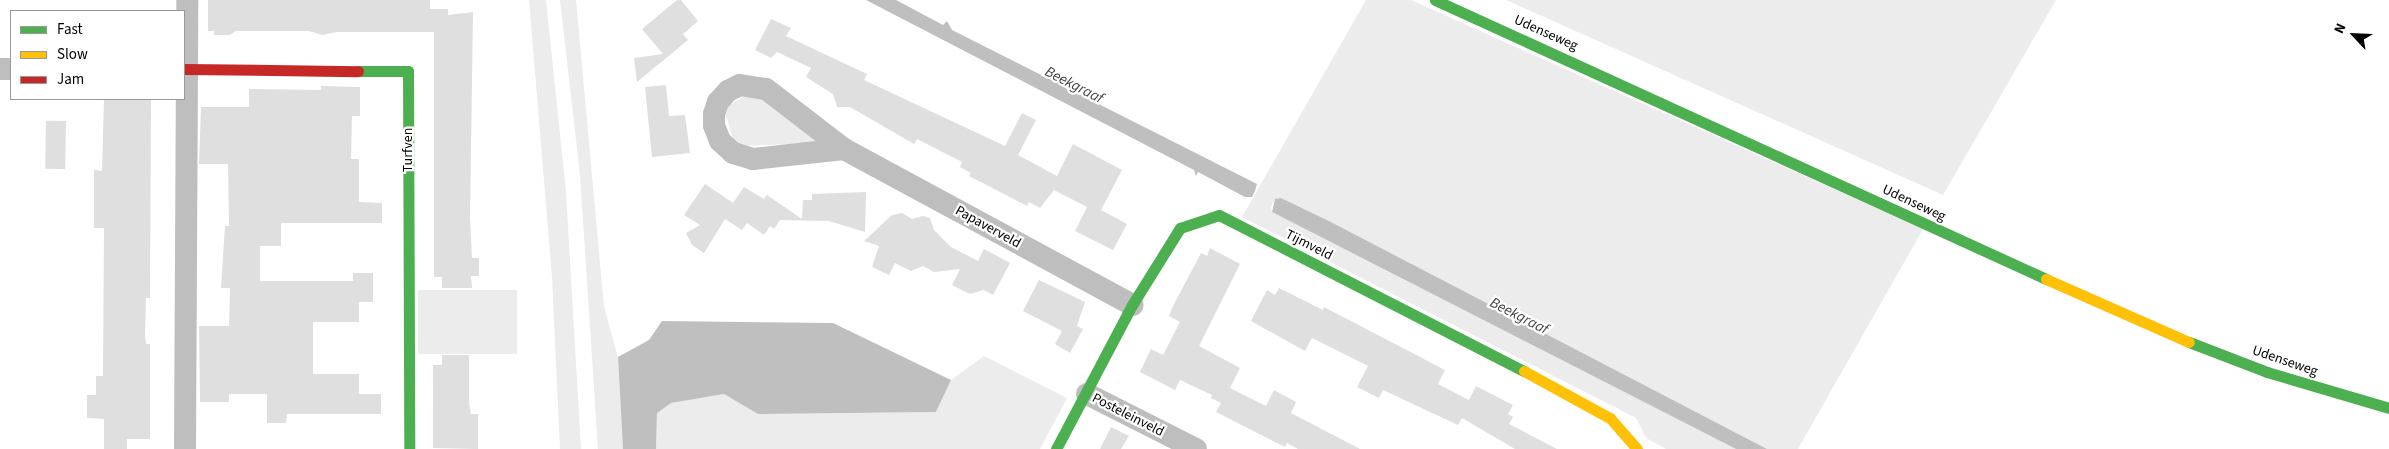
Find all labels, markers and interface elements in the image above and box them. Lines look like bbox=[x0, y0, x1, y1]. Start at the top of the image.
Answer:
legend bbox=[10, 10, 185, 100]
north arrow bbox=[2329, 10, 2379, 60]
street label: Udenseweg bbox=[1511, 11, 1581, 55]
text: Fast bbox=[57, 19, 83, 40]
text: N bbox=[2329, 20, 2351, 37]
text: Slow bbox=[57, 44, 88, 65]
water label: Beekgraaf bbox=[1042, 63, 1106, 107]
text: Jam bbox=[57, 69, 84, 90]
street label: Turfven bbox=[400, 128, 416, 172]
street label: Udenseweg bbox=[1880, 181, 1948, 225]
street label: Papaverveld bbox=[952, 202, 1024, 252]
street label: Tijmveld bbox=[1283, 226, 1335, 264]
water label: Beekgraaf bbox=[1487, 294, 1551, 338]
street label: Udenseweg bbox=[2250, 342, 2320, 380]
street label: Posteleinveld bbox=[1089, 390, 1167, 440]

